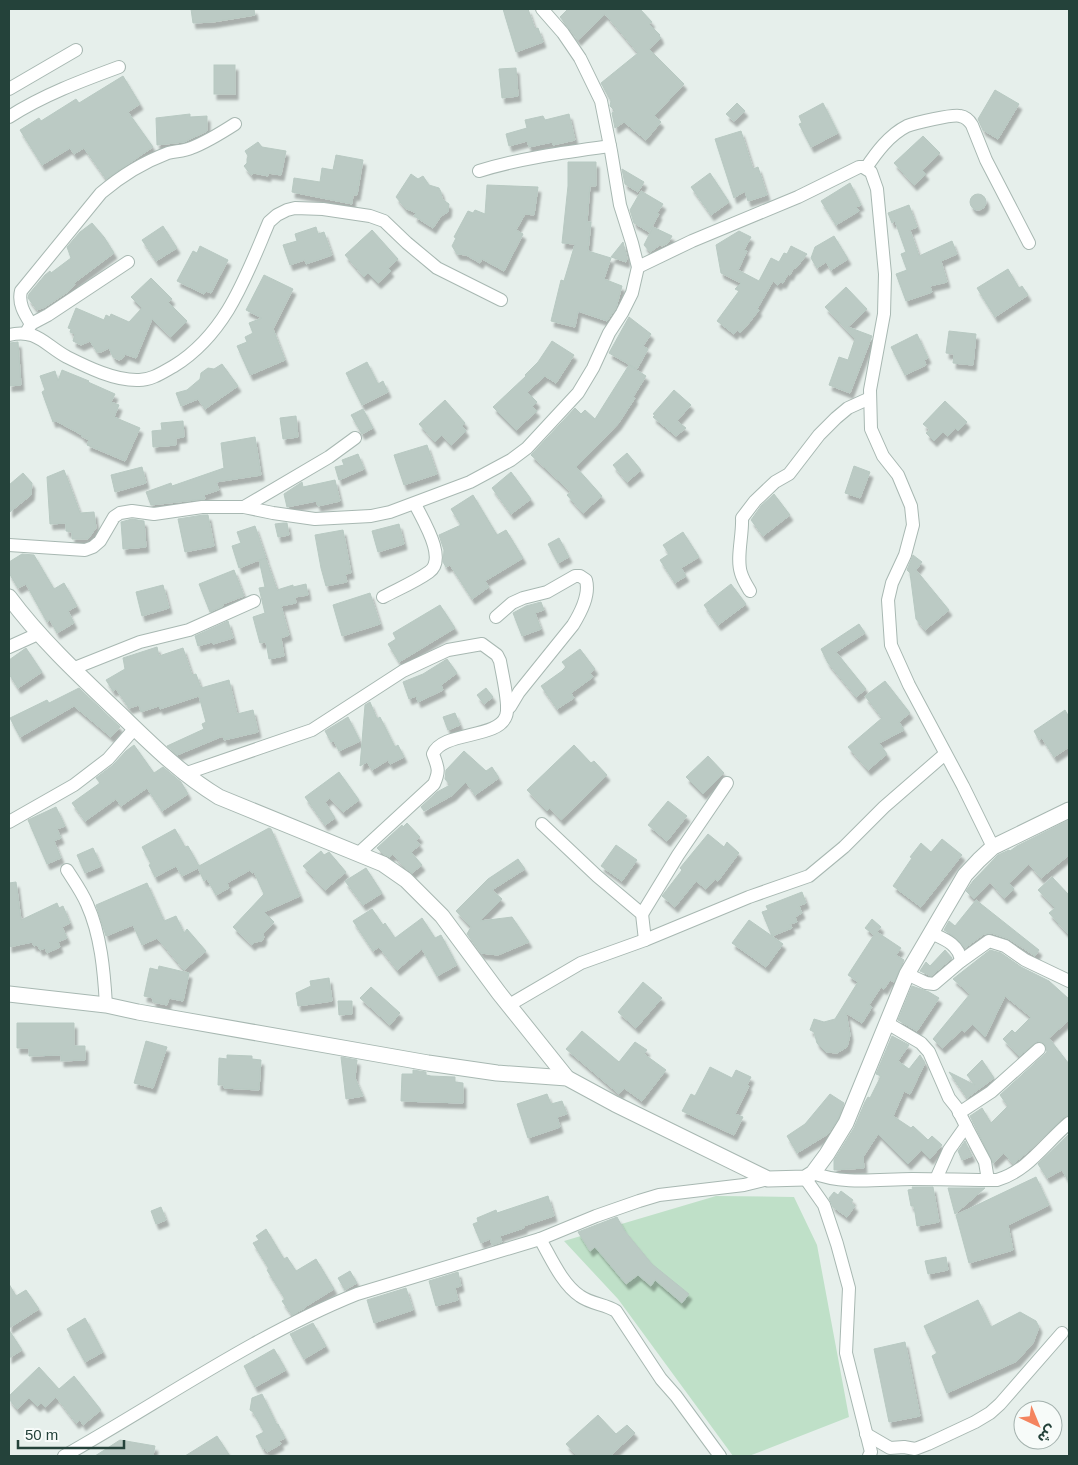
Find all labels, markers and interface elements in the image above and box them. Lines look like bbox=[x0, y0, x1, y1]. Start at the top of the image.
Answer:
north arrow bbox=[1013, 1400, 1063, 1450]
scale bar bbox=[18, 1418, 124, 1450]
text: ش bbox=[1035, 1422, 1059, 1447]
text: 50 m bbox=[25, 1426, 58, 1443]

